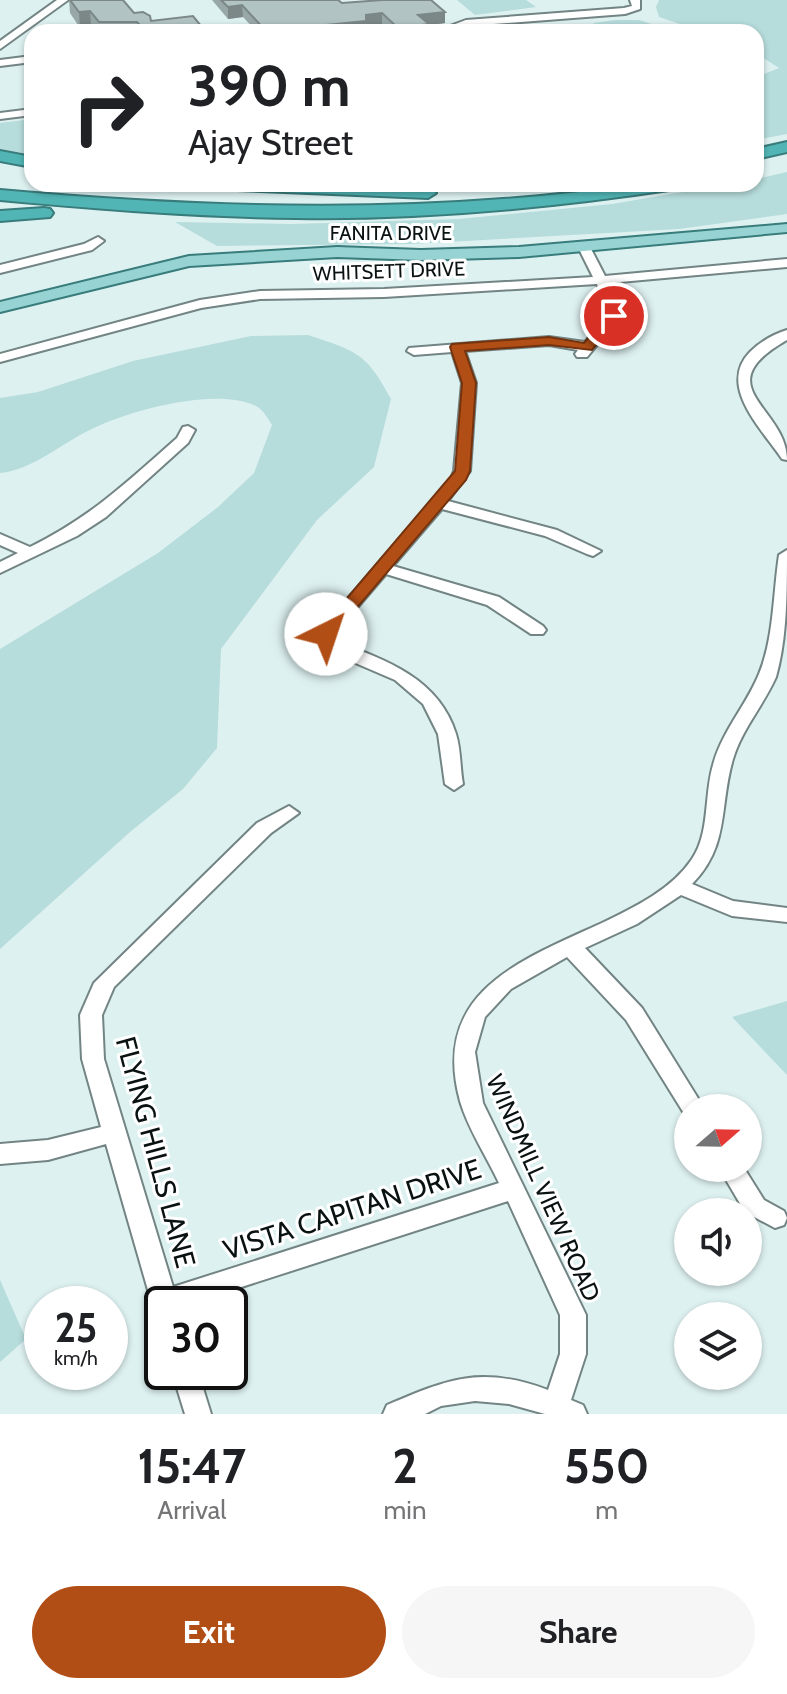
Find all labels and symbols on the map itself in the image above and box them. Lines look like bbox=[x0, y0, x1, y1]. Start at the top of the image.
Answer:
street label: FANITA DRIVE bbox=[330, 221, 452, 245]
street label: WHITSETT DRIVE bbox=[312, 256, 466, 286]
pin bbox=[580, 282, 648, 350]
position arrow bbox=[284, 592, 368, 676]
street label: FLYING HILLS LANE bbox=[109, 1033, 203, 1271]
street label: WINDMILL VIEW ROAD bbox=[480, 1070, 607, 1306]
north arrow bbox=[674, 1094, 762, 1182]
street label: VISTA CAPITAN DRIVE bbox=[219, 1151, 485, 1267]
speed limit sign: 30 bbox=[144, 1286, 248, 1390]

